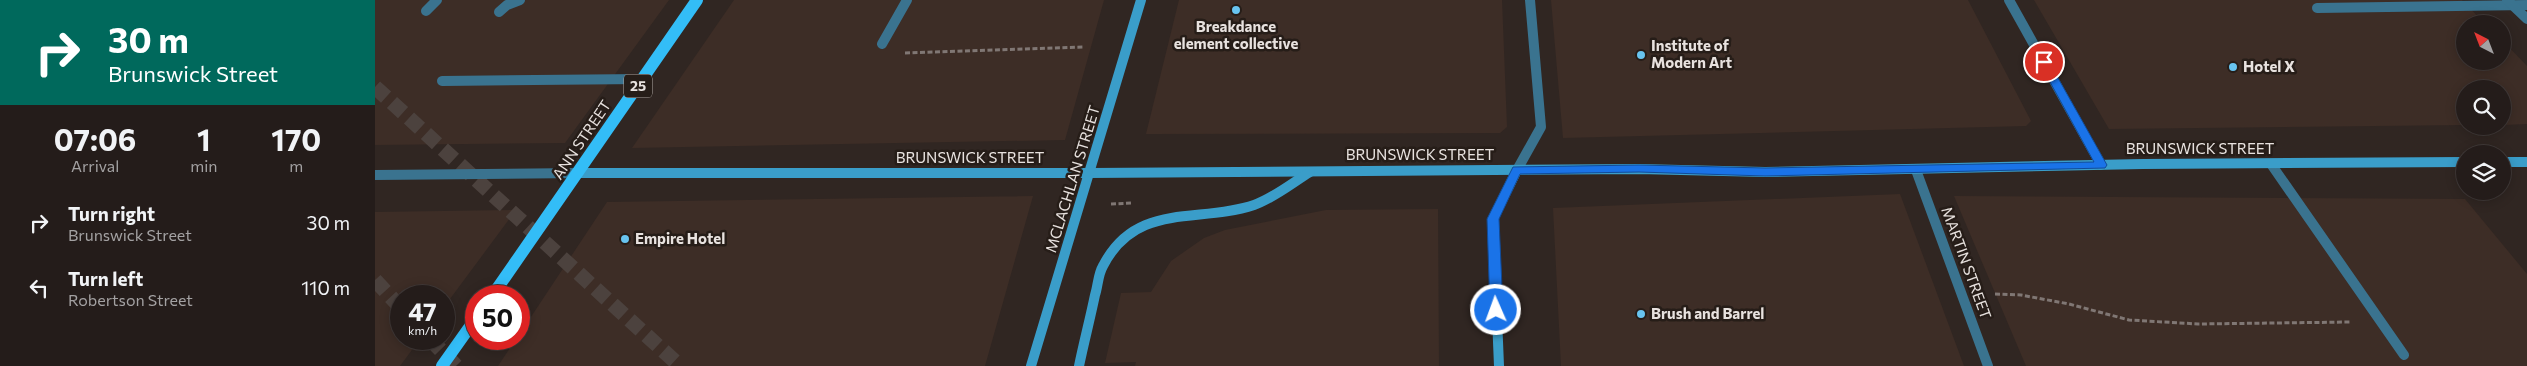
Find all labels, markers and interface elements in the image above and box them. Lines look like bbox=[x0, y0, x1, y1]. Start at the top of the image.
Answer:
marker: Breakdance element collective bbox=[1230, 4, 1242, 16]
north arrow bbox=[2456, 15, 2511, 70]
map controls bbox=[2456, 15, 2511, 200]
text: 30 m bbox=[108, 17, 189, 60]
place label: Breakdance element collective bbox=[1174, 17, 1298, 52]
icon: right bbox=[25, 20, 90, 85]
place label: Institute of Modern Art bbox=[1651, 36, 1732, 71]
pin bbox=[2023, 41, 2065, 83]
icon: arrive bbox=[2030, 48, 2058, 76]
marker: Institute of Modern Art bbox=[1635, 49, 1647, 61]
place label: Hotel X bbox=[2243, 57, 2295, 75]
text: Brunswick Street bbox=[108, 60, 278, 87]
marker: Hotel X bbox=[2227, 61, 2239, 73]
road number: 25 bbox=[624, 74, 652, 98]
button: search bbox=[2456, 80, 2511, 135]
street label: ANN STREET bbox=[548, 96, 614, 182]
street label: MCLACHLAN STREET bbox=[1041, 102, 1103, 255]
text: 07:06 bbox=[54, 120, 136, 157]
text: 1 bbox=[197, 120, 211, 157]
text: 170 bbox=[271, 120, 321, 157]
street label: BRUNSWICK STREET bbox=[2126, 139, 2275, 157]
street label: BRUNSWICK STREET bbox=[1346, 145, 1495, 163]
button: layers bbox=[2456, 145, 2511, 200]
street label: BRUNSWICK STREET bbox=[896, 148, 1045, 166]
text: Arrival bbox=[71, 156, 119, 175]
text: min bbox=[190, 156, 217, 175]
text: m bbox=[289, 156, 303, 175]
text: Turn right bbox=[68, 202, 155, 225]
street label: MARTIN STREET bbox=[1938, 204, 1996, 322]
icon: right bbox=[25, 209, 53, 237]
text: 30 m bbox=[307, 211, 350, 234]
text: Brunswick Street bbox=[68, 225, 192, 244]
place label: Empire Hotel bbox=[635, 229, 725, 247]
marker: Empire Hotel bbox=[619, 233, 631, 245]
text: Turn left bbox=[68, 267, 143, 290]
icon: left bbox=[25, 274, 53, 302]
text: 110 m bbox=[301, 276, 350, 299]
position arrow bbox=[1469, 283, 1521, 335]
speed limit sign: 50 bbox=[465, 285, 530, 350]
text: Robertson Street bbox=[68, 290, 193, 309]
text: 47 bbox=[408, 296, 437, 326]
place label: Brush and Barrel bbox=[1651, 304, 1764, 322]
marker: Brush and Barrel bbox=[1635, 308, 1647, 320]
text: km/h bbox=[408, 323, 437, 337]

